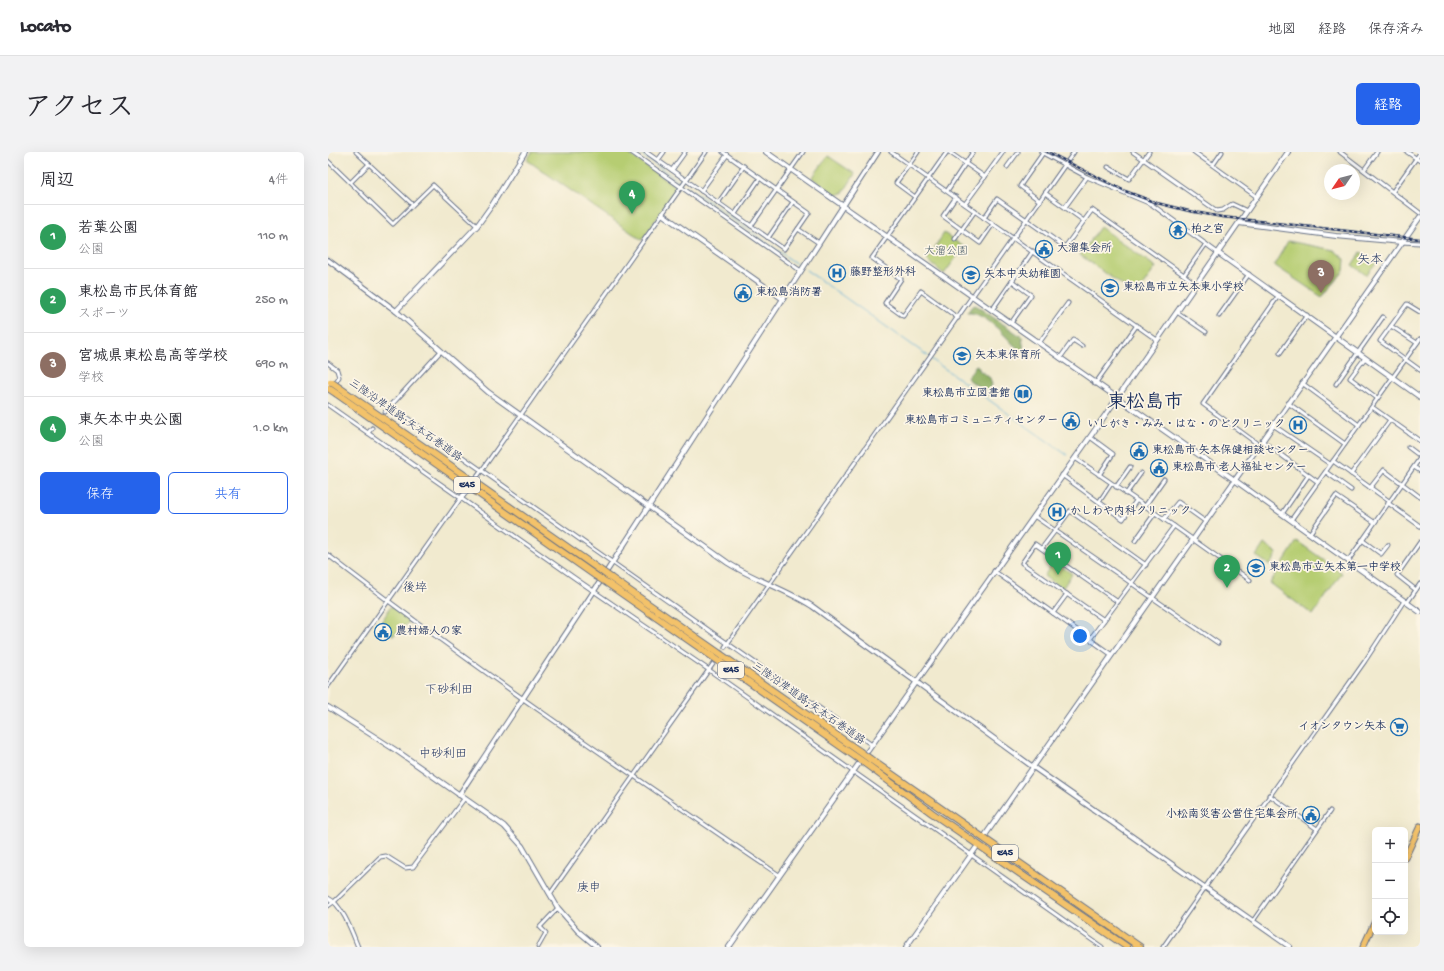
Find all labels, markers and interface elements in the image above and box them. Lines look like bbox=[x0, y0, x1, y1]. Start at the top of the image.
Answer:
text: Locato bbox=[20, 16, 71, 39]
text: 地図 bbox=[1268, 22, 1296, 39]
text: 経路 bbox=[1318, 22, 1346, 39]
text: 保存済み bbox=[1368, 22, 1424, 39]
button: 経路 bbox=[1356, 83, 1420, 125]
text: アクセス bbox=[24, 93, 134, 126]
north arrow bbox=[1324, 164, 1360, 200]
text: 周辺 bbox=[40, 172, 74, 192]
text: 4件 bbox=[269, 173, 288, 188]
pin: 4 bbox=[619, 181, 645, 214]
text: 若葉公園 bbox=[78, 220, 138, 238]
temple icon: 柏之宮 bbox=[1168, 220, 1188, 240]
place label: 柏之宮 bbox=[1191, 223, 1224, 236]
text: 1 bbox=[50, 229, 56, 244]
text: 110 m bbox=[258, 229, 288, 244]
public building icon: 大溜集会所 bbox=[1034, 239, 1054, 259]
place label: 大溜集会所 bbox=[1057, 242, 1112, 255]
text: 公園 bbox=[78, 243, 104, 258]
park label: 大溜公園 bbox=[924, 245, 968, 258]
district label: 矢本 bbox=[1357, 253, 1383, 268]
pin: 3 bbox=[1308, 260, 1334, 293]
hospital icon: 藤野整形外科 bbox=[827, 263, 847, 283]
school or university icon: 矢本中央幼稚園 bbox=[961, 265, 981, 285]
place label: 藤野整形外科 bbox=[850, 266, 916, 279]
place label: 矢本中央幼稚園 bbox=[984, 268, 1061, 281]
school or university icon: 東松島市立矢本東小学校 bbox=[1100, 278, 1120, 298]
place label: 東松島市立矢本東小学校 bbox=[1123, 281, 1244, 294]
public building icon: 東松島消防署 bbox=[733, 283, 753, 303]
text: 東松島市民体育館 bbox=[78, 284, 198, 302]
place label: 東松島消防署 bbox=[756, 286, 822, 299]
text: 2 bbox=[50, 293, 56, 308]
text: 250 m bbox=[255, 293, 288, 308]
text: スポーツ bbox=[78, 307, 130, 322]
school or university icon: 矢本東保育所 bbox=[952, 346, 972, 366]
text: 宮城県東松島高等学校 bbox=[78, 348, 228, 366]
place label: 矢本東保育所 bbox=[975, 349, 1041, 362]
text: 3 bbox=[50, 357, 56, 372]
text: 690 m bbox=[255, 357, 288, 372]
text: 学校 bbox=[78, 371, 104, 386]
street label: 三陸沿岸道路;矢本石巻道路 bbox=[346, 376, 464, 465]
library icon: 東松島市立図書館 bbox=[1013, 384, 1033, 404]
place label: 東松島市立図書館 bbox=[922, 387, 1010, 400]
district label: 東松島市 bbox=[1107, 391, 1183, 415]
public building icon: 東松島市コミュニティセンター bbox=[1061, 411, 1081, 431]
text: 東矢本中央公園 bbox=[78, 412, 183, 430]
place label: 東松島市コミュニティセンター bbox=[905, 414, 1058, 427]
hospital icon: いしがき・みみ・はな・のどクリニック bbox=[1288, 415, 1308, 435]
place label: いしがき・みみ・はな・のどクリニック bbox=[1087, 418, 1285, 431]
text: 4 bbox=[50, 421, 56, 436]
text: 1.0 km bbox=[253, 421, 288, 436]
text: 公園 bbox=[78, 435, 104, 450]
public building icon: 東松島市 矢本保健相談センター bbox=[1129, 441, 1149, 461]
place label: 東松島市 矢本保健相談センター bbox=[1152, 444, 1309, 457]
public building icon: 東松島市 老人福祉センター bbox=[1149, 458, 1169, 478]
place label: 東松島市 老人福祉センター bbox=[1172, 461, 1307, 474]
button: 保存 bbox=[40, 472, 160, 514]
button: 共有 bbox=[168, 472, 288, 514]
road number: E45 bbox=[454, 477, 480, 493]
hospital icon: かしわや内科クリニック bbox=[1047, 502, 1067, 522]
place label: かしわや内科クリニック bbox=[1070, 505, 1191, 518]
pin: 1 bbox=[1045, 542, 1071, 575]
pin: 2 bbox=[1214, 555, 1240, 588]
school or university icon: 東松島市立矢本第一中学校 bbox=[1246, 558, 1266, 578]
place label: 東松島市立矢本第一中学校 bbox=[1269, 561, 1401, 574]
district label: 後埣 bbox=[403, 581, 427, 596]
public building icon: 農村婦人の家 bbox=[373, 622, 393, 642]
place label: 農村婦人の家 bbox=[396, 625, 462, 638]
your location bbox=[1070, 626, 1090, 646]
street label: 三陸沿岸道路;矢本石巻道路 bbox=[749, 659, 867, 748]
road number: E45 bbox=[718, 662, 744, 678]
district label: 下砂利田 bbox=[425, 683, 473, 698]
supermarket icon: イオンタウン矢本 bbox=[1389, 717, 1409, 737]
place label: イオンタウン矢本 bbox=[1298, 720, 1386, 733]
district label: 中砂利田 bbox=[419, 747, 467, 762]
public building icon: 小松南災害公営住宅集会所 bbox=[1301, 805, 1321, 825]
place label: 小松南災害公営住宅集会所 bbox=[1166, 807, 1298, 821]
map controls bbox=[1372, 827, 1408, 935]
button: + bbox=[1372, 827, 1408, 863]
road number: E45 bbox=[992, 845, 1018, 861]
button: − bbox=[1372, 863, 1408, 899]
district label: 庚申 bbox=[577, 881, 601, 896]
button: locate bbox=[1372, 899, 1408, 935]

